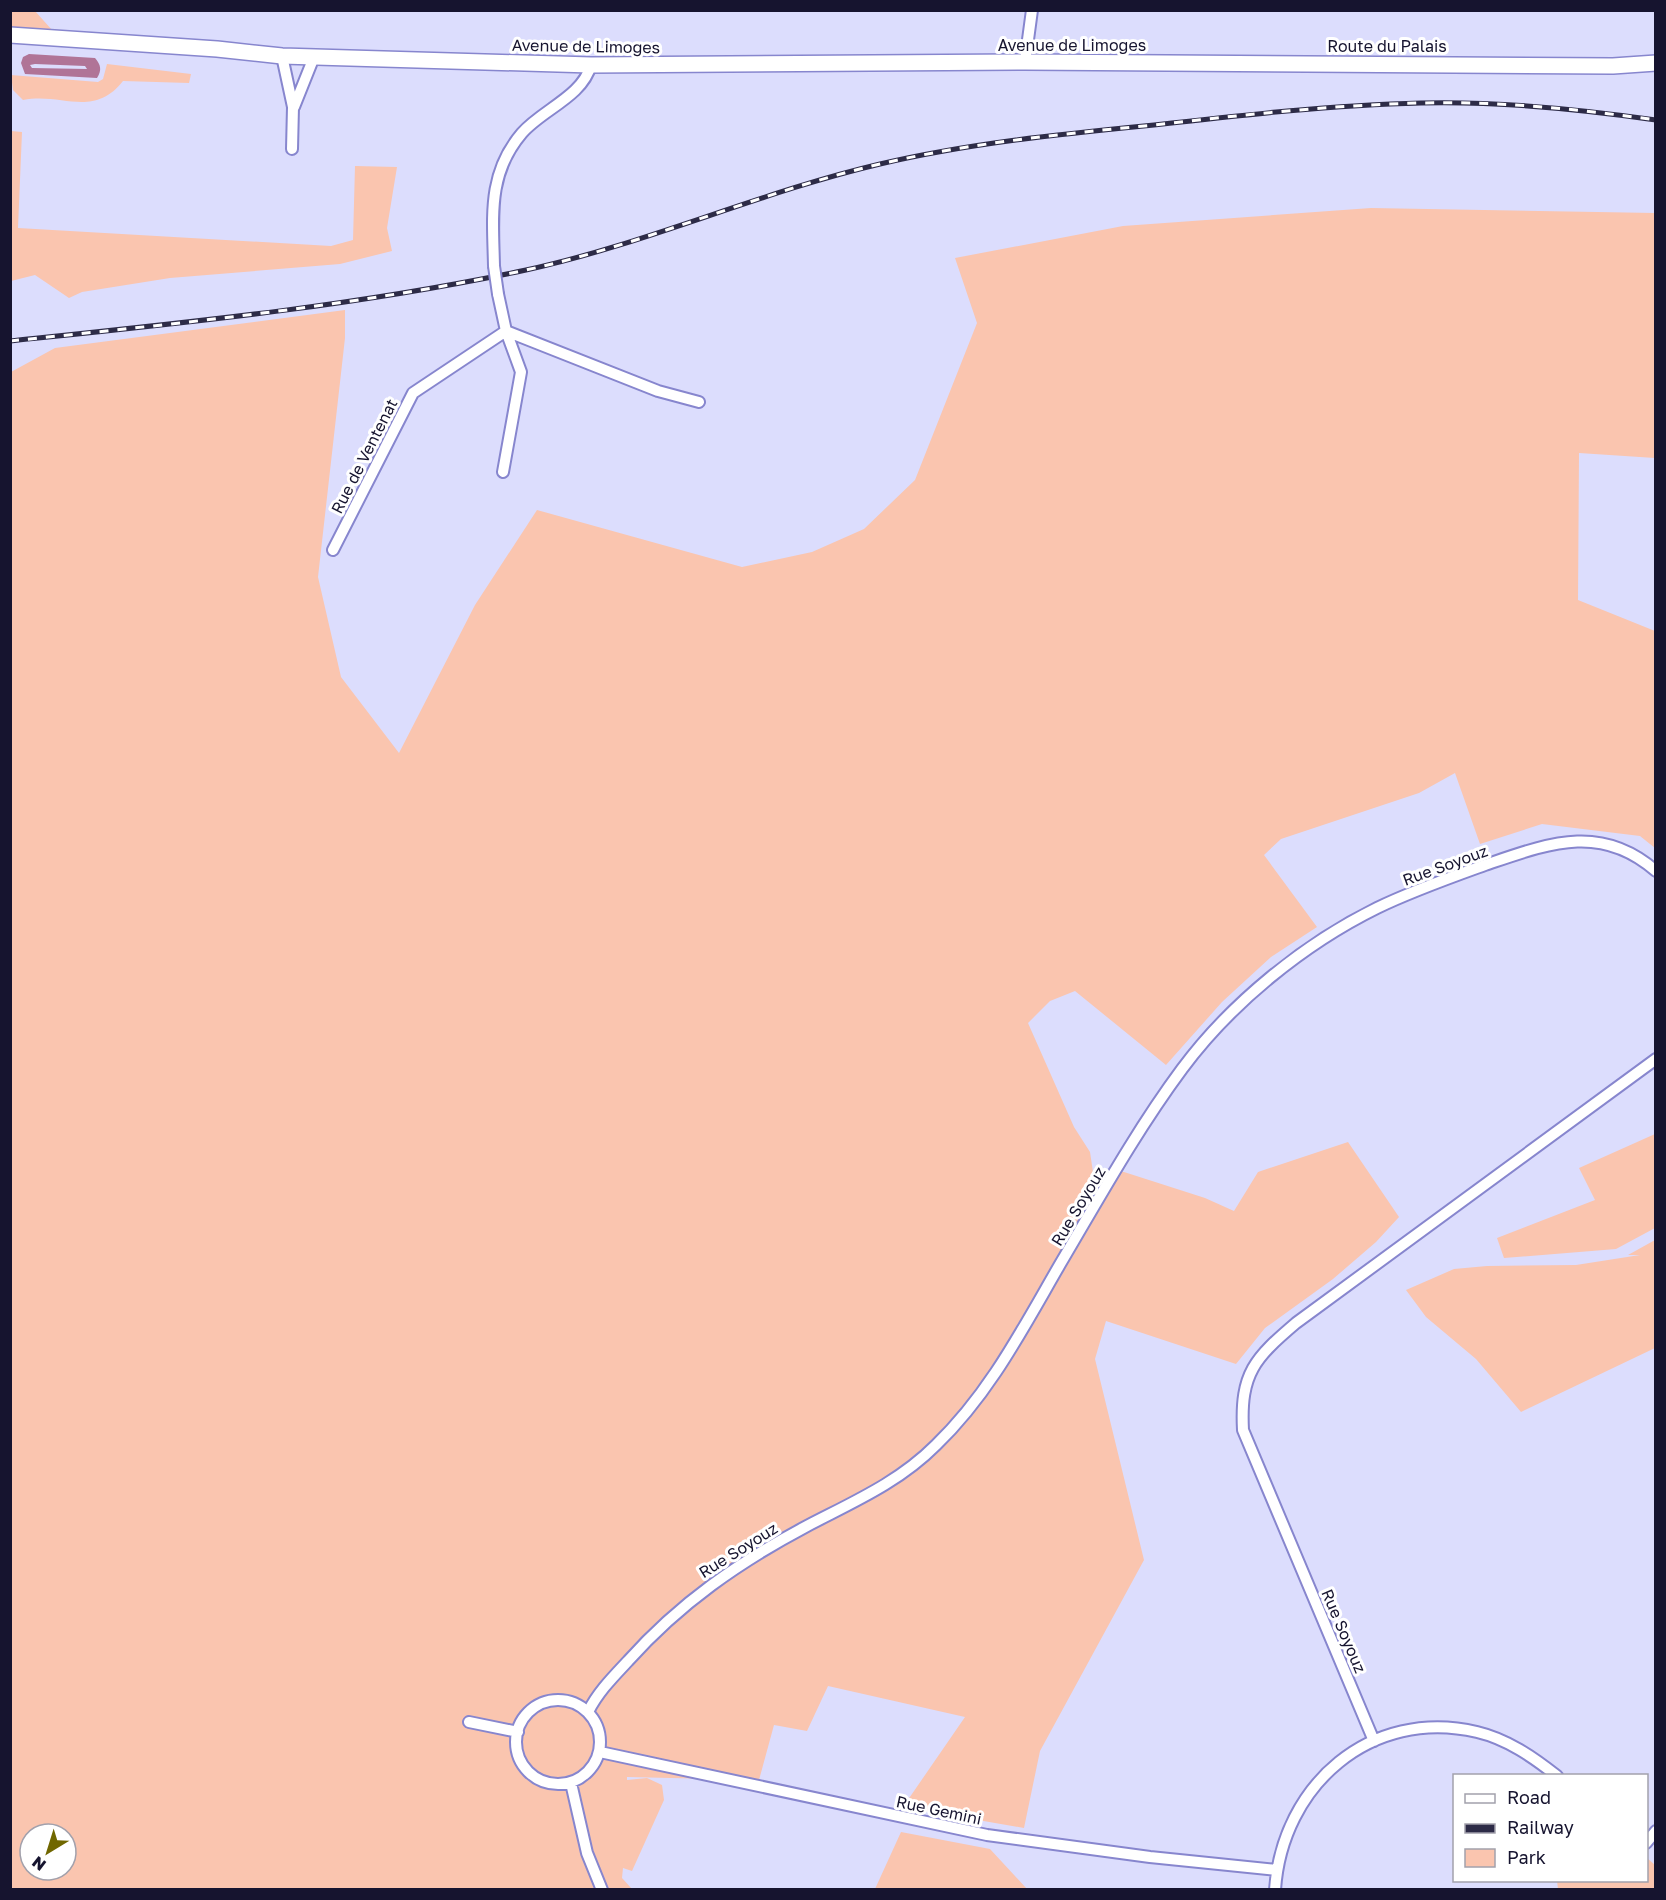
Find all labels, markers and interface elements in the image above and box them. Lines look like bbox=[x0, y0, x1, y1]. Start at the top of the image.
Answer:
street label: Avenue de Limoges bbox=[512, 35, 660, 57]
street label: Avenue de Limoges bbox=[998, 35, 1146, 55]
street label: Route du Palais bbox=[1327, 36, 1447, 56]
street label: Rue de Ventenat bbox=[326, 395, 402, 517]
street label: Rue Soyouz bbox=[1400, 840, 1490, 890]
street label: Rue Soyouz bbox=[1046, 1163, 1110, 1249]
street label: Rue Soyouz bbox=[695, 1518, 781, 1582]
street label: Rue Soyouz bbox=[1317, 1586, 1371, 1676]
legend bbox=[1453, 1774, 1648, 1882]
text: Road bbox=[1507, 1786, 1551, 1808]
street label: Rue Gemini bbox=[895, 1791, 983, 1829]
text: Railway bbox=[1507, 1816, 1574, 1838]
north arrow bbox=[18, 1822, 78, 1882]
text: Park bbox=[1507, 1846, 1546, 1868]
text: N bbox=[28, 1852, 50, 1875]

